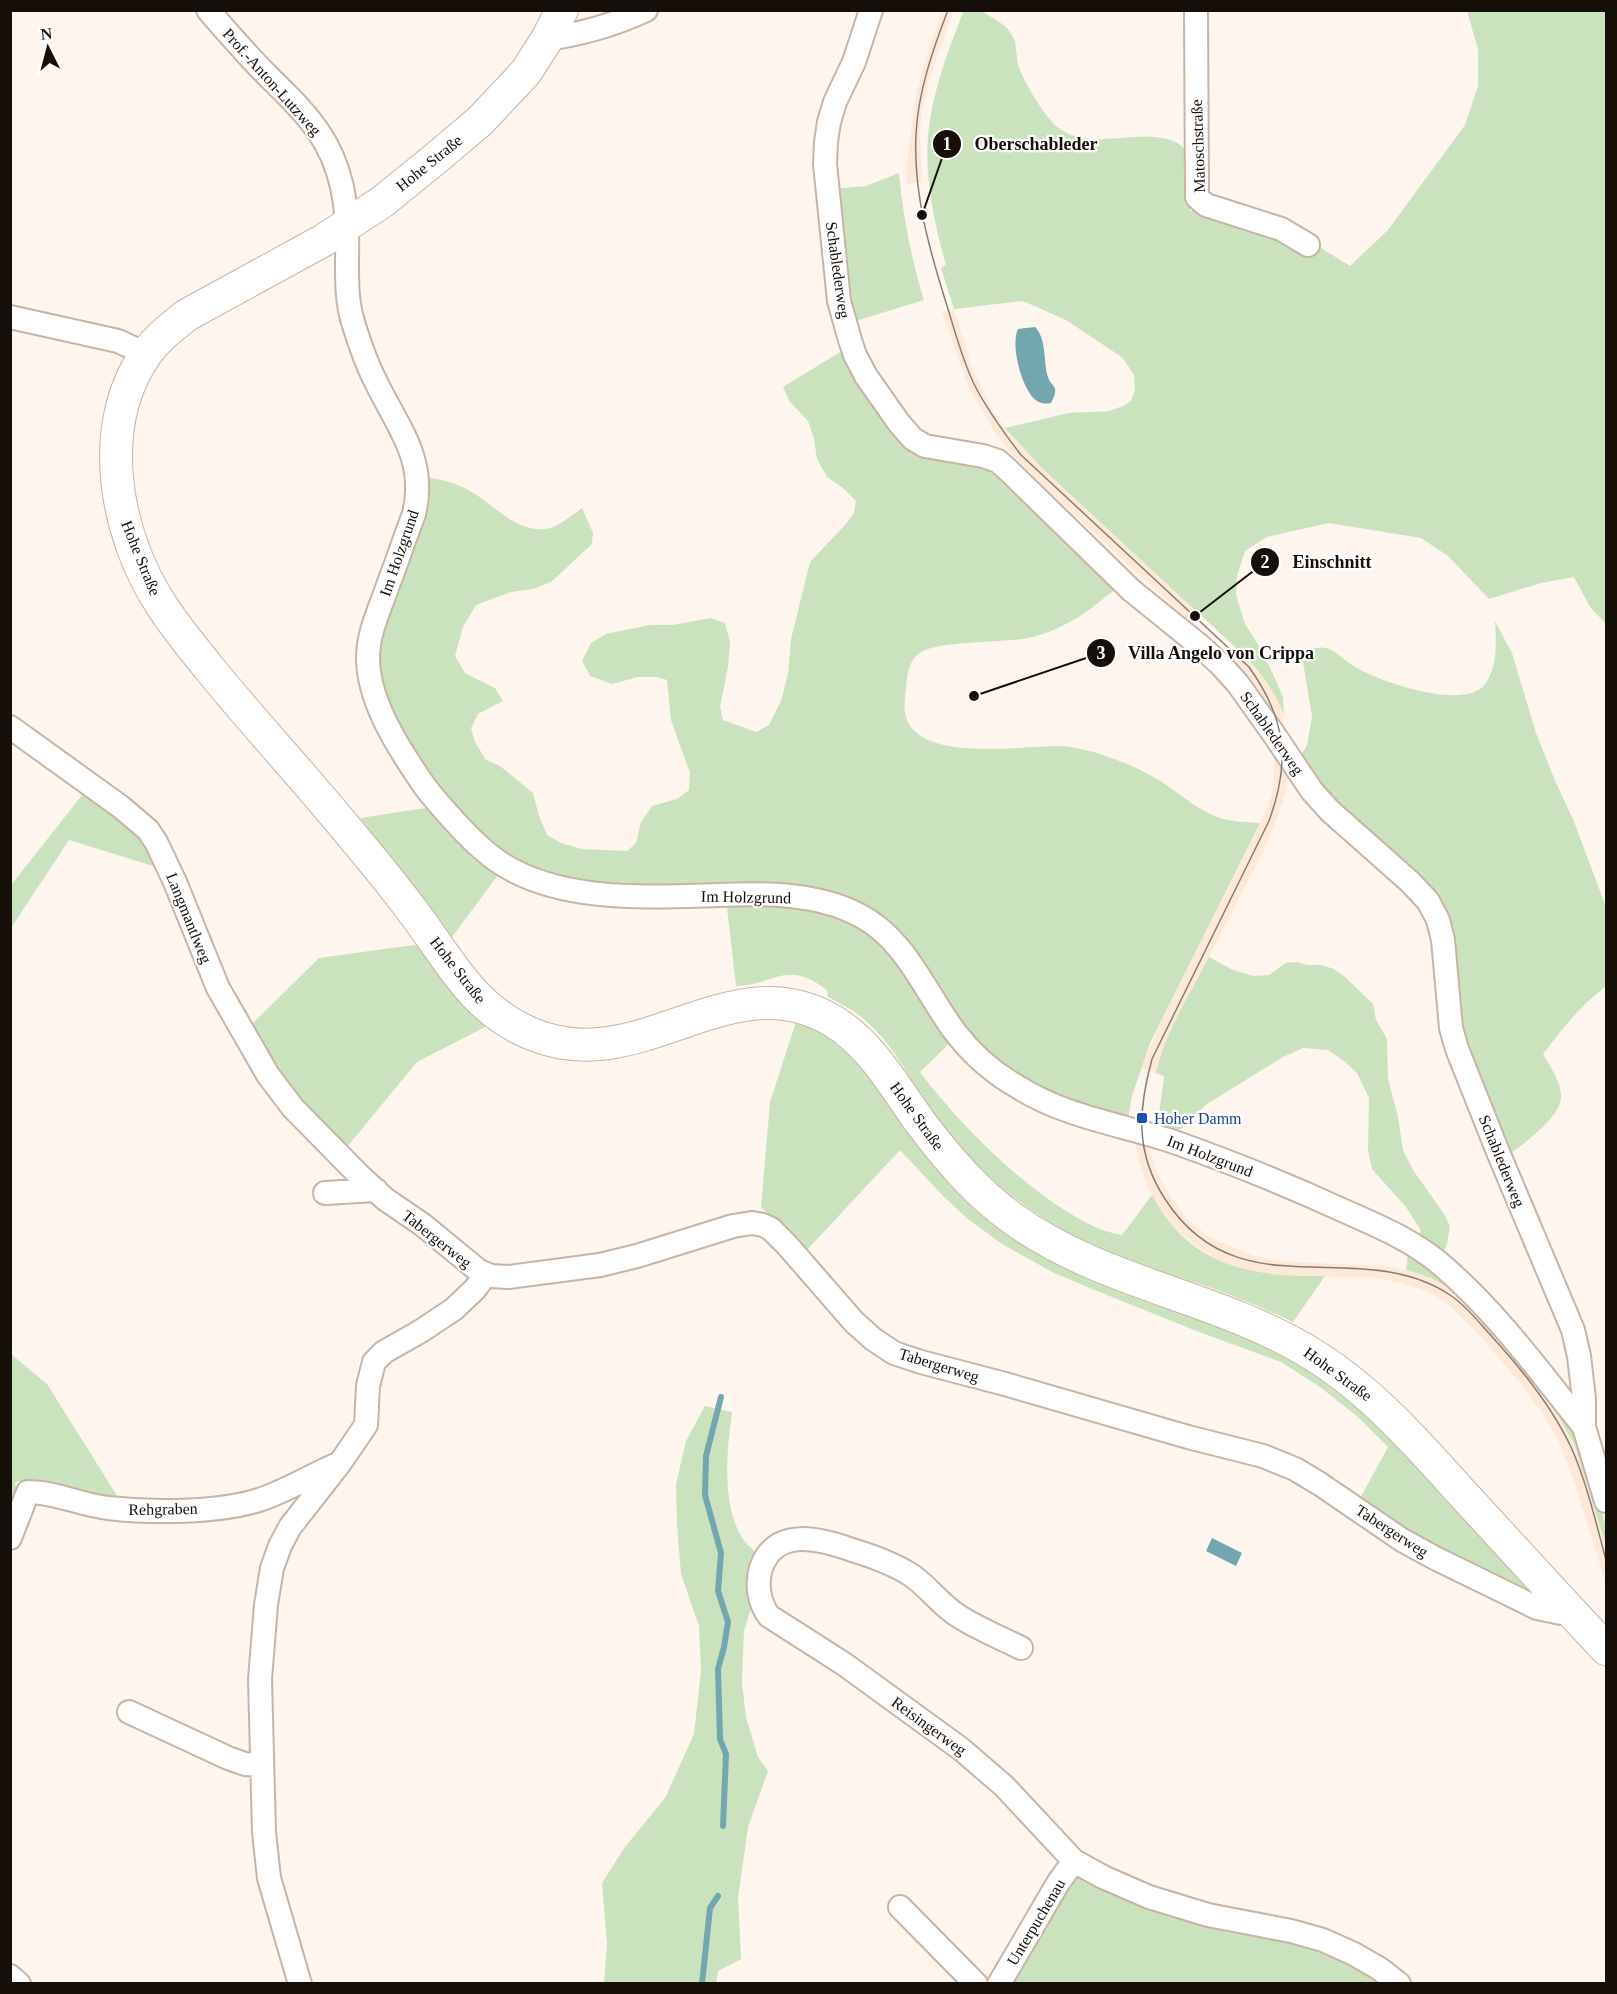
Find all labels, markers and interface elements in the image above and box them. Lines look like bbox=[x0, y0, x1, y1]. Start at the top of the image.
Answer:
north arrow bbox=[18, 18, 78, 78]
text: N bbox=[40, 24, 54, 43]
street label: Prof.-Anton-Lutzweg bbox=[219, 25, 325, 140]
street label: Matoschstraße bbox=[1188, 99, 1208, 193]
callout: Oberschableder bbox=[932, 126, 1109, 162]
street label: Hohe Straße bbox=[393, 131, 465, 195]
text: 1 bbox=[943, 134, 952, 154]
text: Oberschableder bbox=[975, 134, 1098, 154]
street label: Schablederweg bbox=[822, 220, 853, 320]
street label: Im Holzgrund bbox=[376, 508, 423, 599]
street label: Hohe Straße bbox=[118, 518, 164, 598]
callout: Einschnitt bbox=[1250, 544, 1383, 580]
text: 2 bbox=[1261, 552, 1270, 572]
text: Einschnitt bbox=[1292, 552, 1372, 572]
callout: Villa Angelo von Crippa bbox=[1086, 635, 1327, 671]
text: 3 bbox=[1097, 643, 1106, 663]
text: Villa Angelo von Crippa bbox=[1128, 643, 1314, 663]
street label: Schablederweg bbox=[1236, 688, 1307, 778]
street label: Langmantlweg bbox=[162, 870, 215, 966]
street label: Im Holzgrund bbox=[701, 888, 791, 907]
street label: Hohe Straße bbox=[427, 933, 489, 1007]
street label: Hohe Straße bbox=[887, 1079, 947, 1153]
place label: Hoher Damm bbox=[1154, 1110, 1242, 1127]
marker: Hoher Damm bbox=[1135, 1111, 1149, 1125]
street label: Schablederweg bbox=[1475, 1113, 1528, 1210]
street label: Im Holzgrund bbox=[1164, 1132, 1255, 1181]
street label: Tabergerweg bbox=[398, 1207, 475, 1272]
street label: Hohe Straße bbox=[1301, 1344, 1375, 1404]
street label: Tabergerweg bbox=[897, 1345, 981, 1386]
street label: Rehgraben bbox=[128, 1500, 198, 1519]
street label: Tabergerweg bbox=[1352, 1501, 1431, 1562]
street label: Reisingerweg bbox=[888, 1693, 970, 1760]
street label: Unterpuchenau bbox=[1004, 1876, 1069, 1969]

